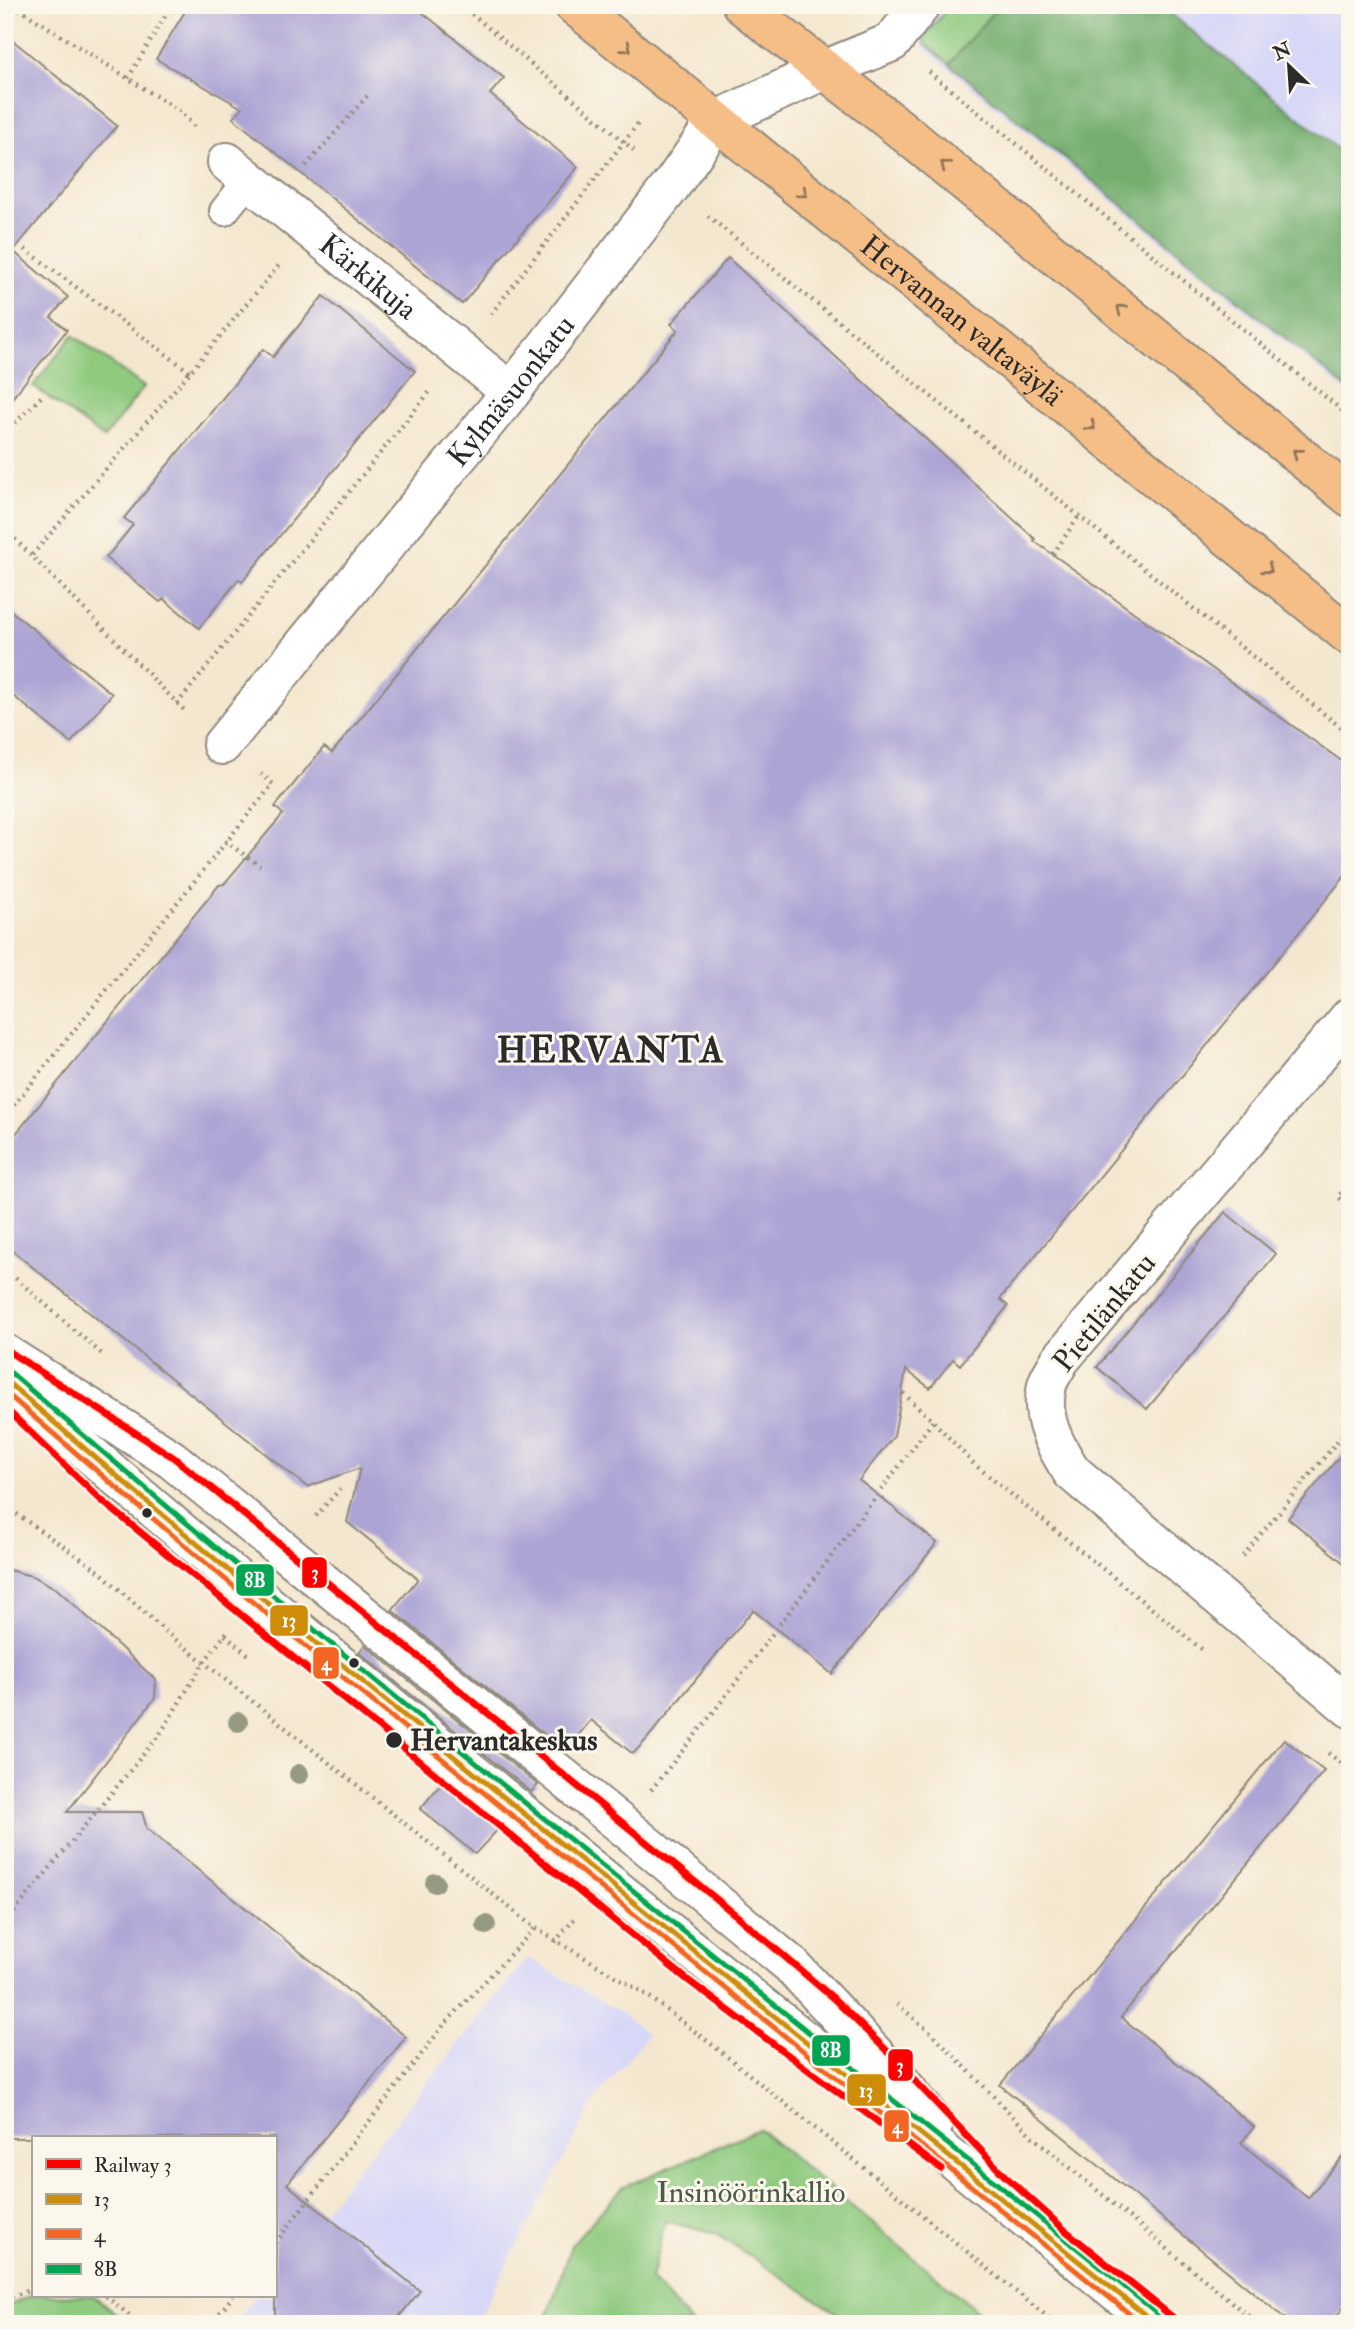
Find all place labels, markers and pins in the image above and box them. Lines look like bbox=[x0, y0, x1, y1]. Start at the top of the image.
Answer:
unlabelled marker bbox=[140, 1506, 154, 1520]
unlabelled marker bbox=[347, 1656, 361, 1670]
place label: Hervantakeskus bbox=[410, 1722, 597, 1759]
marker: Hervantakeskus bbox=[384, 1730, 404, 1750]

